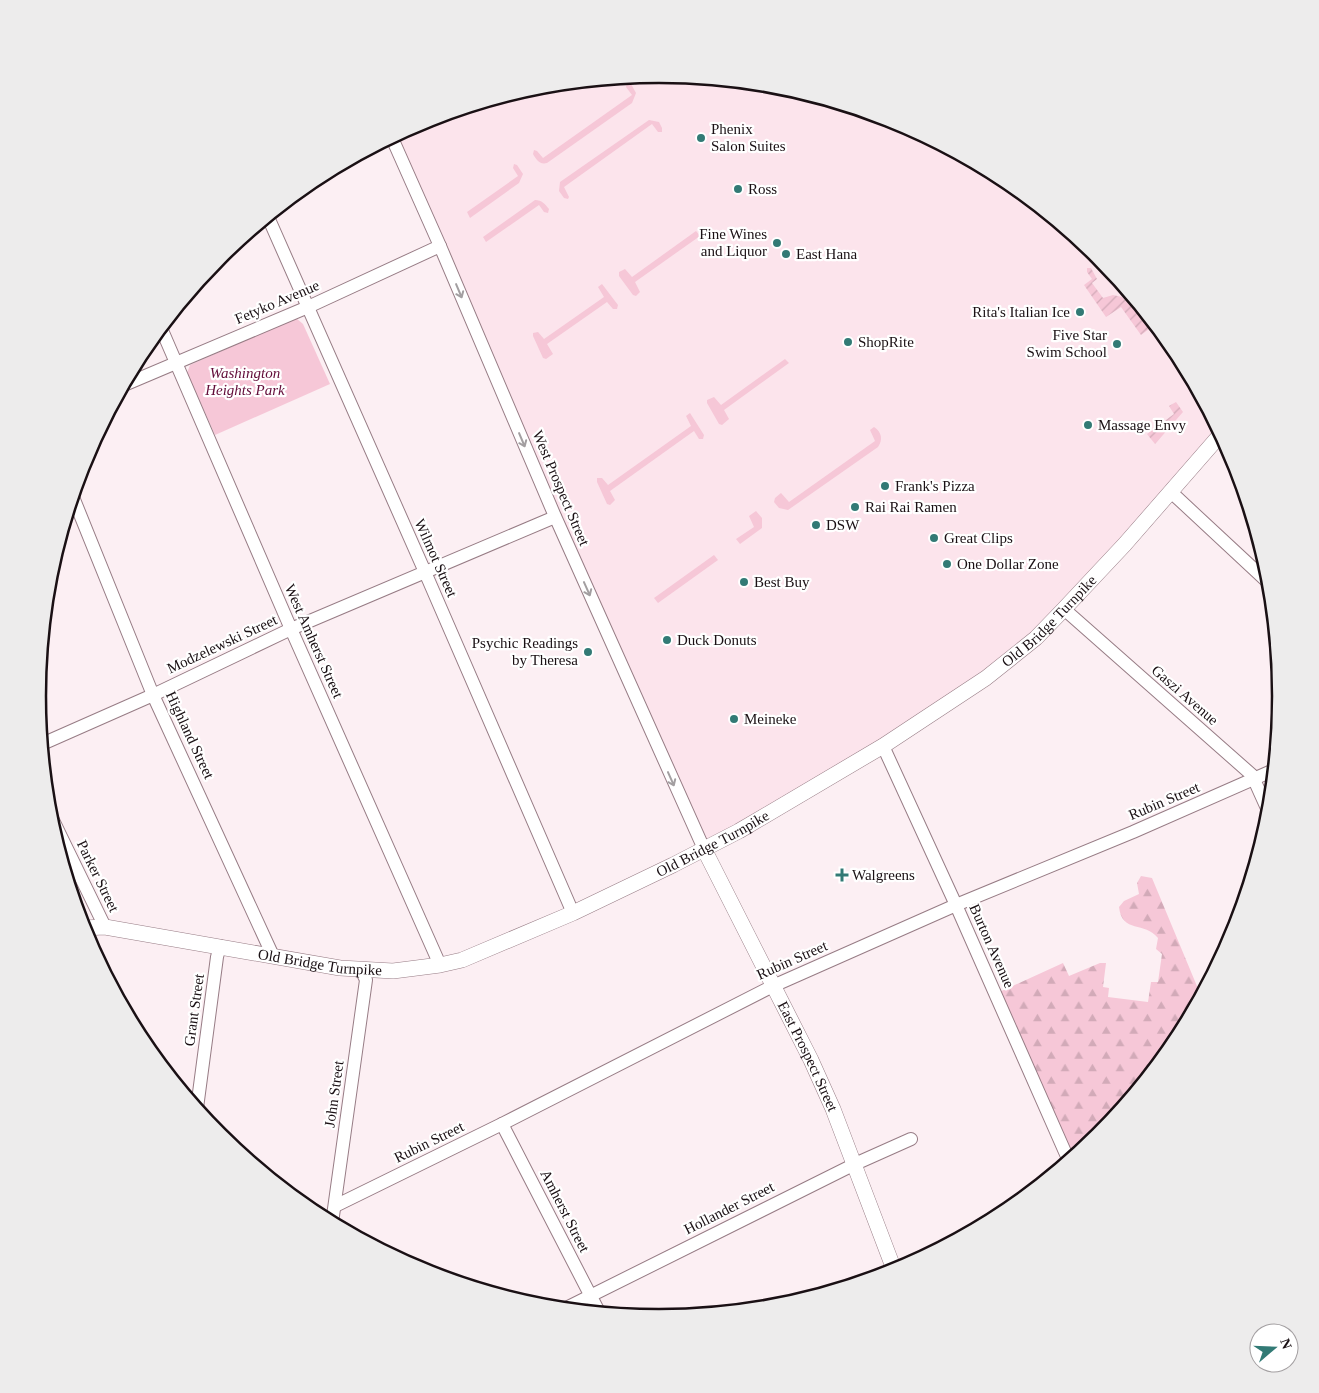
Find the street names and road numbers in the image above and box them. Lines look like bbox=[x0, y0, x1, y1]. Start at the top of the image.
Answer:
street label: Fetyko Avenue bbox=[232, 277, 322, 327]
street label: West Prospect Street bbox=[529, 428, 593, 549]
street label: Wilmot Street bbox=[412, 516, 461, 600]
street label: Old Bridge Turnpike bbox=[999, 572, 1100, 670]
street label: West Amherst Street bbox=[282, 582, 347, 701]
street label: Modzelewski Street bbox=[164, 611, 280, 677]
street label: Gaszi Avenue bbox=[1149, 662, 1222, 728]
street label: Highland Street bbox=[163, 689, 218, 782]
street label: Rubin Street bbox=[1126, 779, 1203, 823]
street label: Old Bridge Turnpike bbox=[654, 807, 772, 880]
street label: Parker Street bbox=[74, 837, 123, 915]
street label: Burton Avenue bbox=[966, 902, 1018, 991]
street label: Rubin Street bbox=[754, 937, 830, 983]
street label: Old Bridge Turnpike bbox=[257, 946, 383, 978]
street label: Grant Street bbox=[181, 972, 207, 1047]
street label: East Prospect Street bbox=[775, 999, 841, 1115]
street label: John Street bbox=[321, 1059, 347, 1128]
street label: Rubin Street bbox=[392, 1118, 467, 1166]
street label: Amherst Street bbox=[537, 1167, 593, 1256]
street label: Hollander Street bbox=[681, 1178, 777, 1238]

